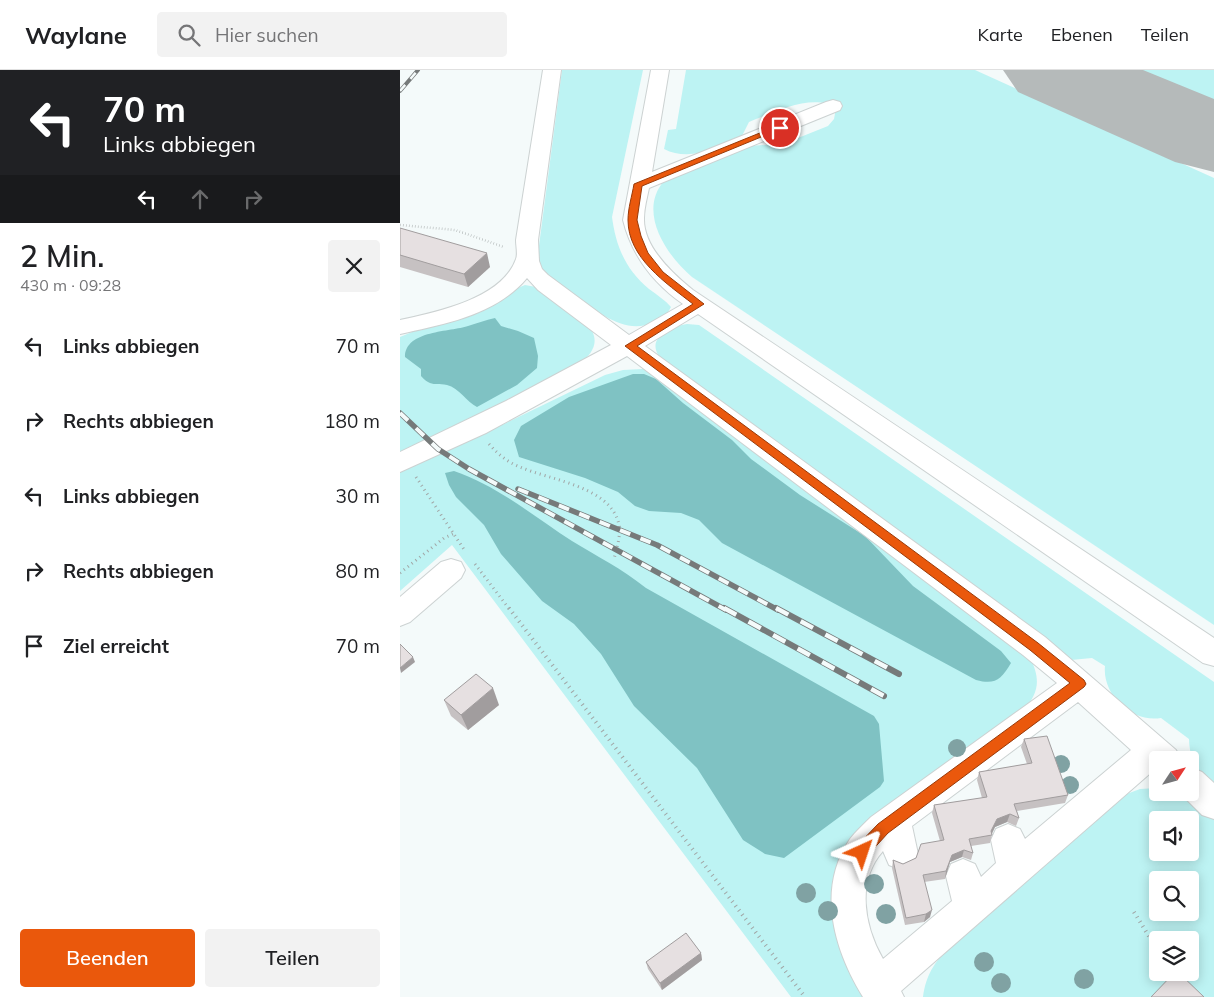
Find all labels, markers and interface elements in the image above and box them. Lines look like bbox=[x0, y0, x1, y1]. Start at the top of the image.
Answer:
search box bbox=[157, 12, 507, 57]
text: Waylane bbox=[25, 20, 127, 50]
icon: search bbox=[175, 21, 203, 49]
text: Hier suchen bbox=[215, 23, 319, 47]
text: Karte bbox=[977, 23, 1023, 46]
text: Ebenen bbox=[1051, 23, 1113, 46]
text: Teilen bbox=[1141, 23, 1189, 46]
text: 70 m bbox=[103, 87, 186, 131]
icon: left bbox=[20, 90, 85, 155]
pin bbox=[759, 107, 801, 149]
icon: arrive bbox=[766, 114, 794, 142]
text: Links abbiegen bbox=[103, 130, 256, 158]
icon: left bbox=[133, 185, 161, 213]
icon: ahead bbox=[186, 185, 214, 213]
icon: right bbox=[239, 185, 267, 213]
text: 2 Min. bbox=[20, 237, 104, 275]
button: close bbox=[328, 240, 380, 292]
text: 430 m · 09:28 bbox=[20, 275, 121, 295]
icon: left bbox=[20, 332, 48, 360]
text: Links abbiegen bbox=[63, 334, 200, 358]
text: 70 m bbox=[336, 334, 380, 358]
icon: right bbox=[20, 407, 48, 435]
text: Rechts abbiegen bbox=[63, 409, 214, 433]
text: 180 m bbox=[324, 409, 380, 433]
icon: left bbox=[20, 482, 48, 510]
text: Links abbiegen bbox=[63, 484, 200, 508]
text: 30 m bbox=[336, 484, 380, 508]
icon: right bbox=[20, 557, 48, 585]
text: Rechts abbiegen bbox=[63, 559, 214, 583]
text: 80 m bbox=[336, 559, 380, 583]
icon: arrive bbox=[20, 632, 48, 660]
text: Ziel erreicht bbox=[63, 634, 169, 658]
text: 70 m bbox=[336, 634, 380, 658]
north arrow bbox=[1149, 751, 1199, 801]
map controls bbox=[1149, 751, 1199, 981]
button: sound bbox=[1149, 811, 1199, 861]
position arrow bbox=[835, 825, 887, 877]
button: search bbox=[1149, 871, 1199, 921]
button: Beenden bbox=[20, 929, 195, 987]
button: Teilen bbox=[205, 929, 380, 987]
button: layers bbox=[1149, 931, 1199, 981]

